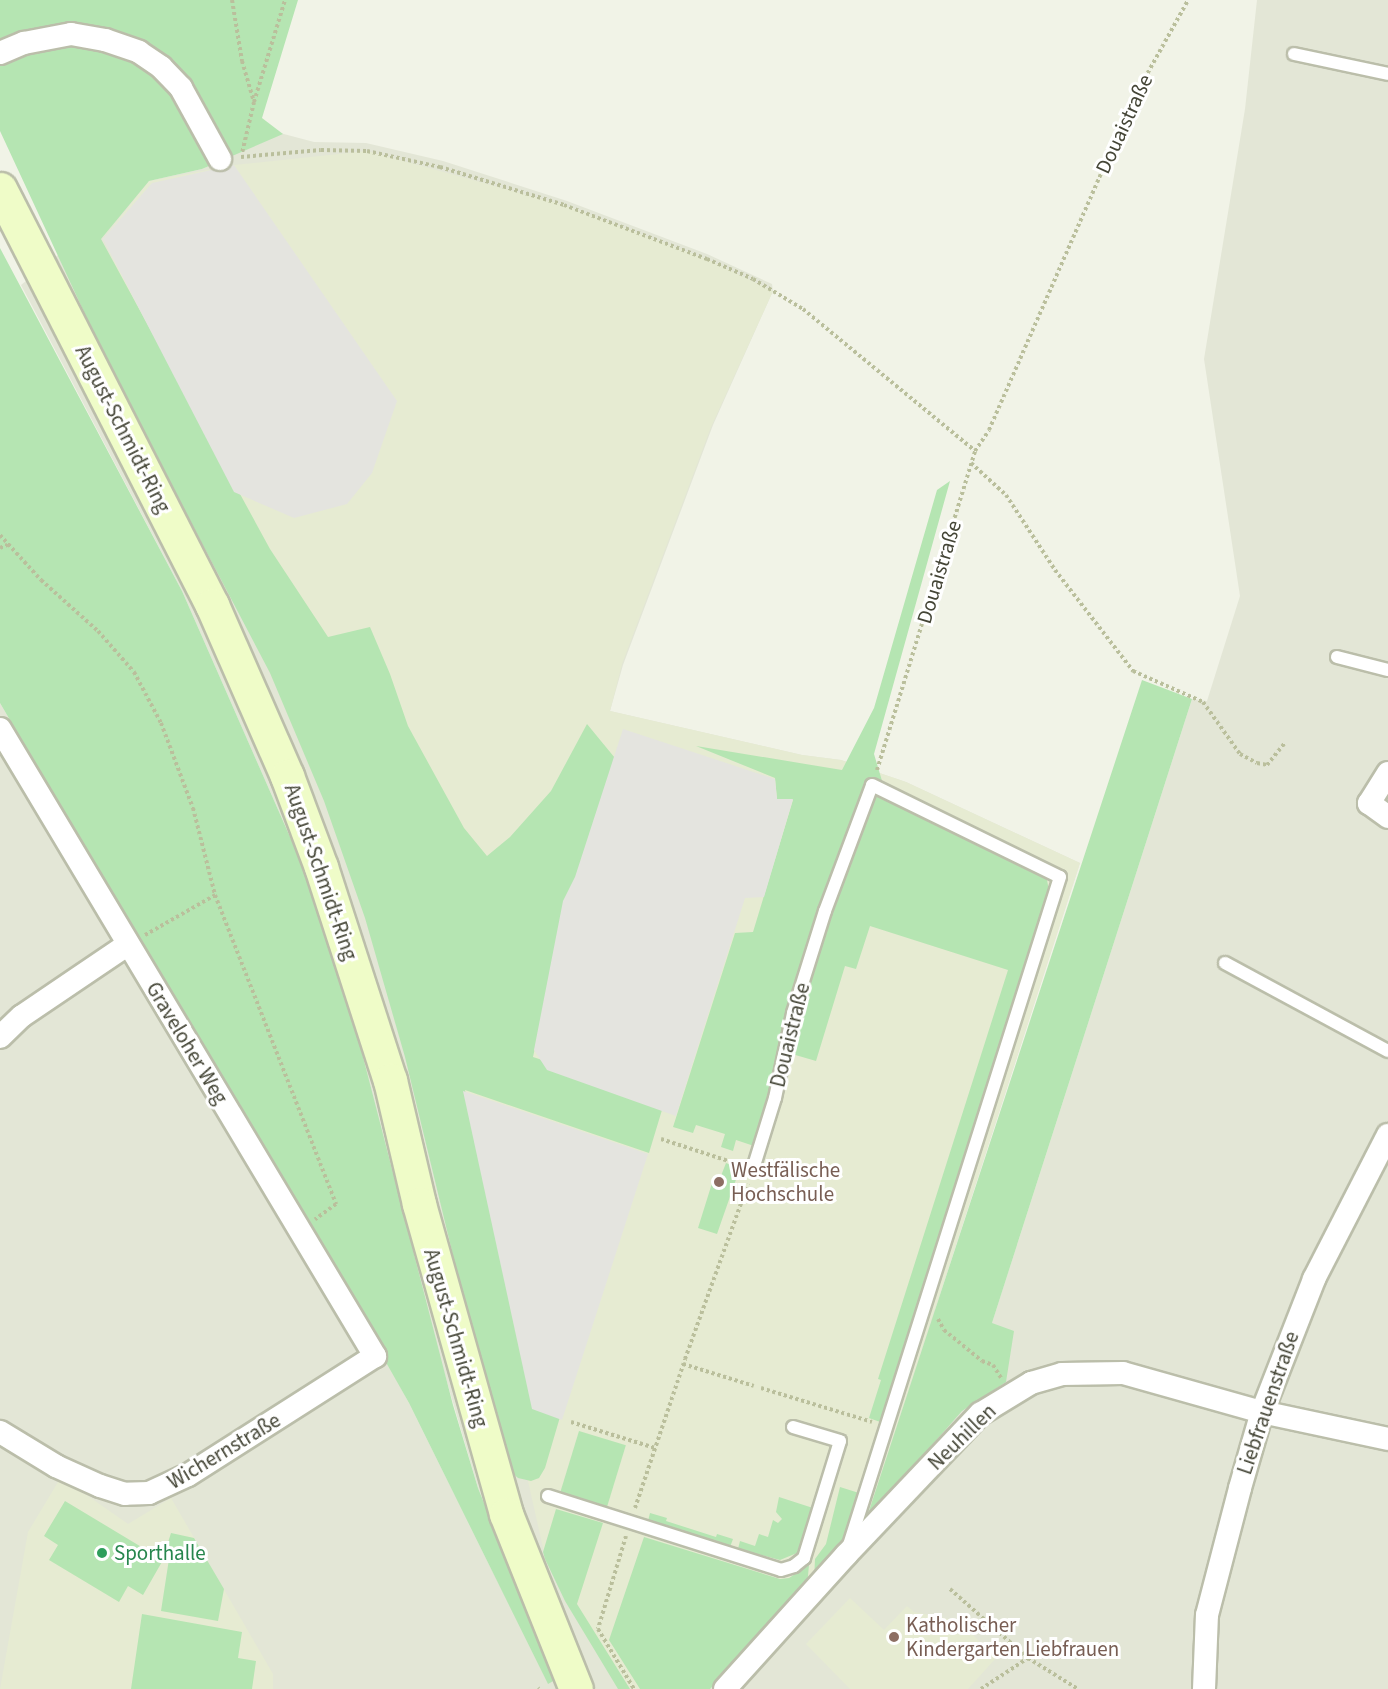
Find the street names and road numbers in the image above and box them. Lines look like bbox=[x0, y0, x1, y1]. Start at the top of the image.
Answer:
street label: Douaistraße bbox=[1090, 70, 1158, 178]
street label: August-Schmidt-Ring bbox=[70, 341, 176, 517]
street label: Douaistraße bbox=[911, 517, 967, 627]
street label: August-Schmidt-Ring bbox=[279, 781, 363, 963]
street label: Graveloher Weg bbox=[141, 977, 233, 1109]
street label: Douaistraße bbox=[765, 980, 815, 1090]
street label: August-Schmidt-Ring bbox=[418, 1246, 494, 1430]
street label: Liebfrauenstraße bbox=[1232, 1328, 1304, 1478]
street label: Neuhillen bbox=[923, 1399, 1001, 1475]
street label: Wichernstraße bbox=[163, 1407, 285, 1495]

